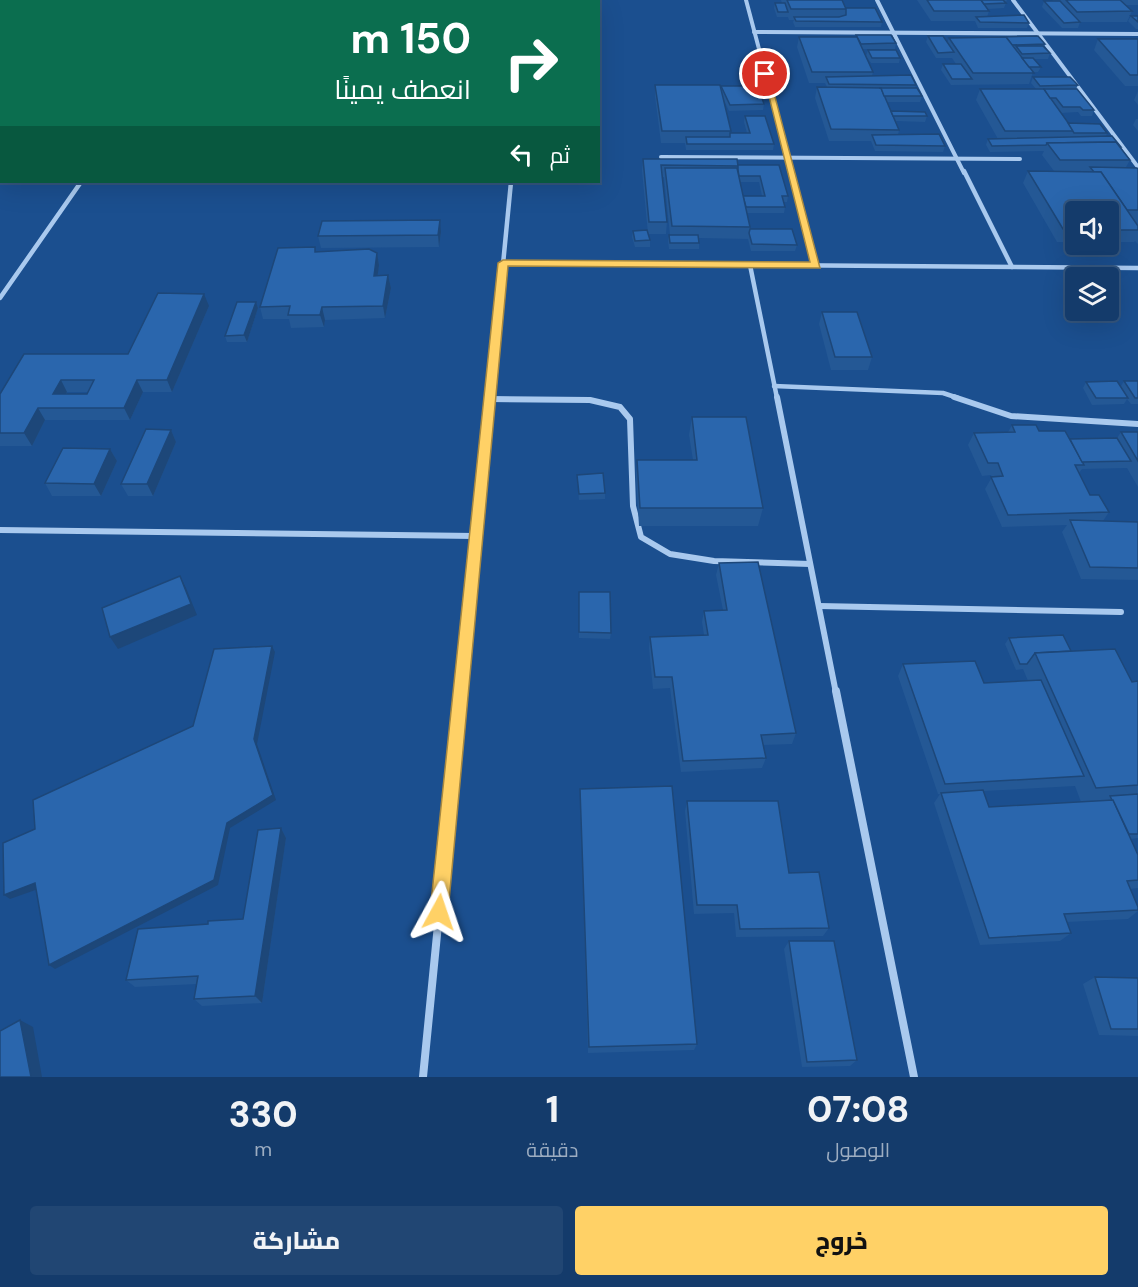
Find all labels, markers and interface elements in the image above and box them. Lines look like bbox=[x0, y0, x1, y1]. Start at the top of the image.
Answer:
text: 150 m bbox=[351, 11, 471, 66]
icon: right bbox=[492, 24, 570, 102]
pin bbox=[739, 48, 790, 99]
icon: arrive bbox=[748, 57, 781, 90]
text: انعطف يمينًا bbox=[334, 72, 471, 107]
icon: left bbox=[505, 138, 538, 171]
text: ثم bbox=[550, 141, 570, 170]
map controls bbox=[1065, 201, 1119, 321]
button: sound bbox=[1065, 201, 1119, 255]
button: layers bbox=[1065, 267, 1119, 321]
position arrow bbox=[407, 880, 471, 944]
text: 1 bbox=[546, 1086, 559, 1133]
text: 07:08 bbox=[807, 1086, 909, 1133]
text: 330 bbox=[229, 1091, 298, 1138]
text: m bbox=[254, 1136, 272, 1162]
text: دقيقة bbox=[526, 1137, 578, 1163]
text: الوصول bbox=[826, 1137, 890, 1163]
button: مشاركة bbox=[30, 1206, 563, 1275]
button: خروج bbox=[575, 1206, 1108, 1275]

